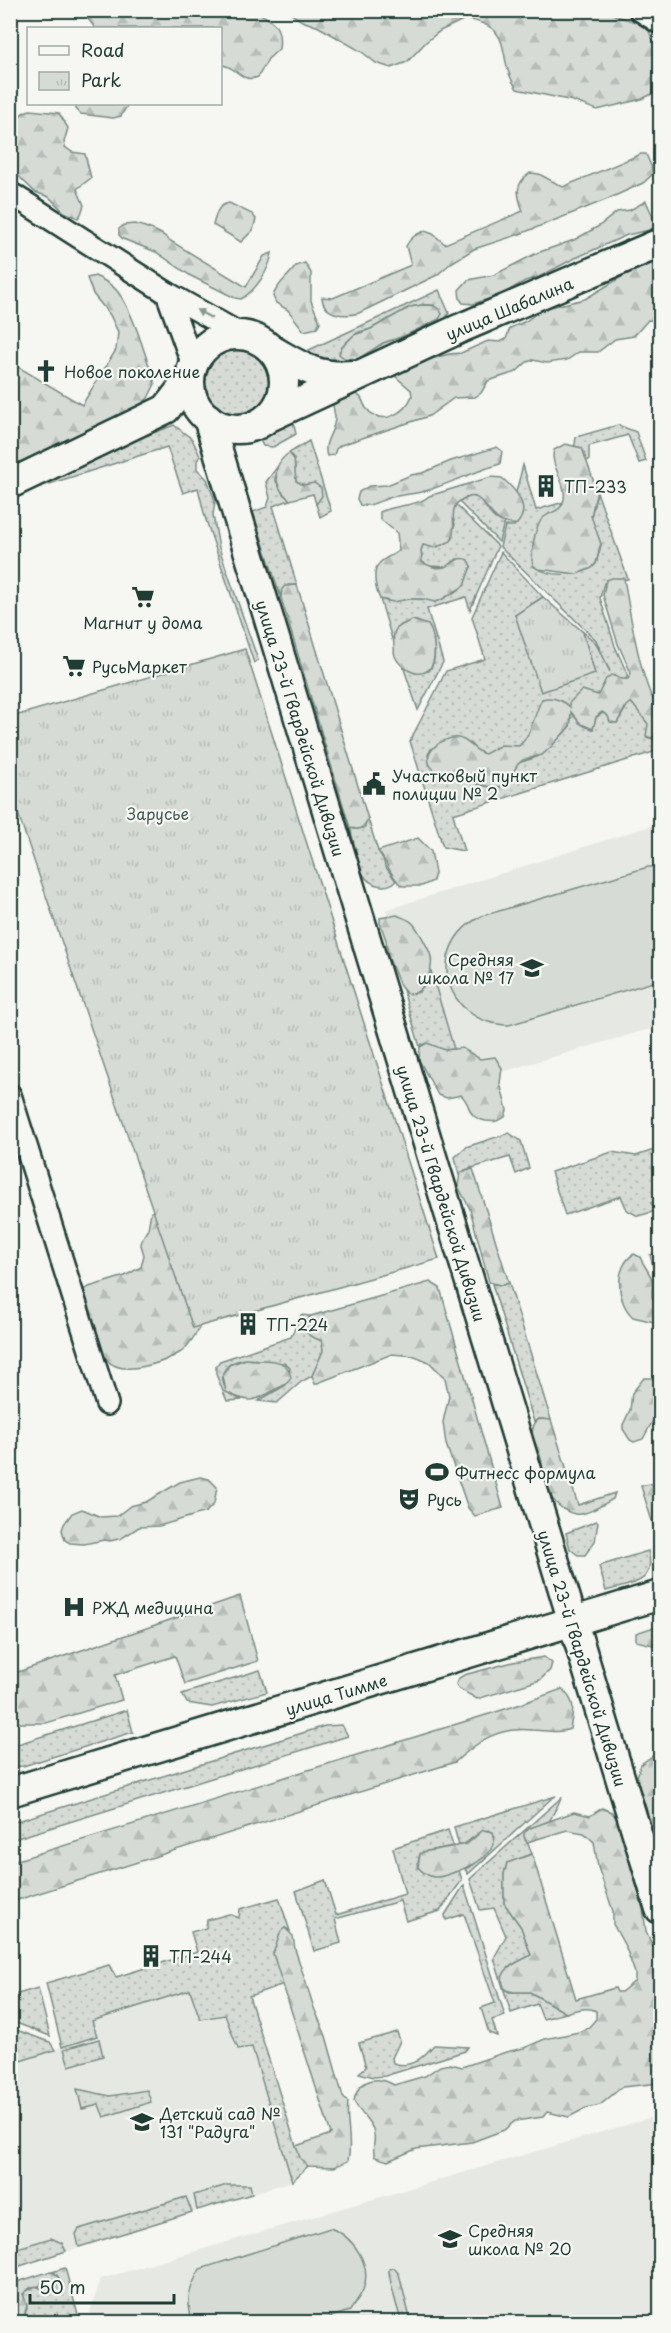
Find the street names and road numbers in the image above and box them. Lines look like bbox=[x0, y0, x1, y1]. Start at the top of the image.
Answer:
street label: улица Шабалина bbox=[442, 270, 576, 346]
street label: улица 23-й Гвардейской Дивизии bbox=[250, 597, 352, 859]
street label: улица 23-й Гвардейской Дивизии bbox=[391, 1062, 493, 1324]
street label: улица 23-й Гвардейской Дивизии bbox=[532, 1527, 634, 1789]
street label: улица Тимме bbox=[282, 1667, 390, 1721]

